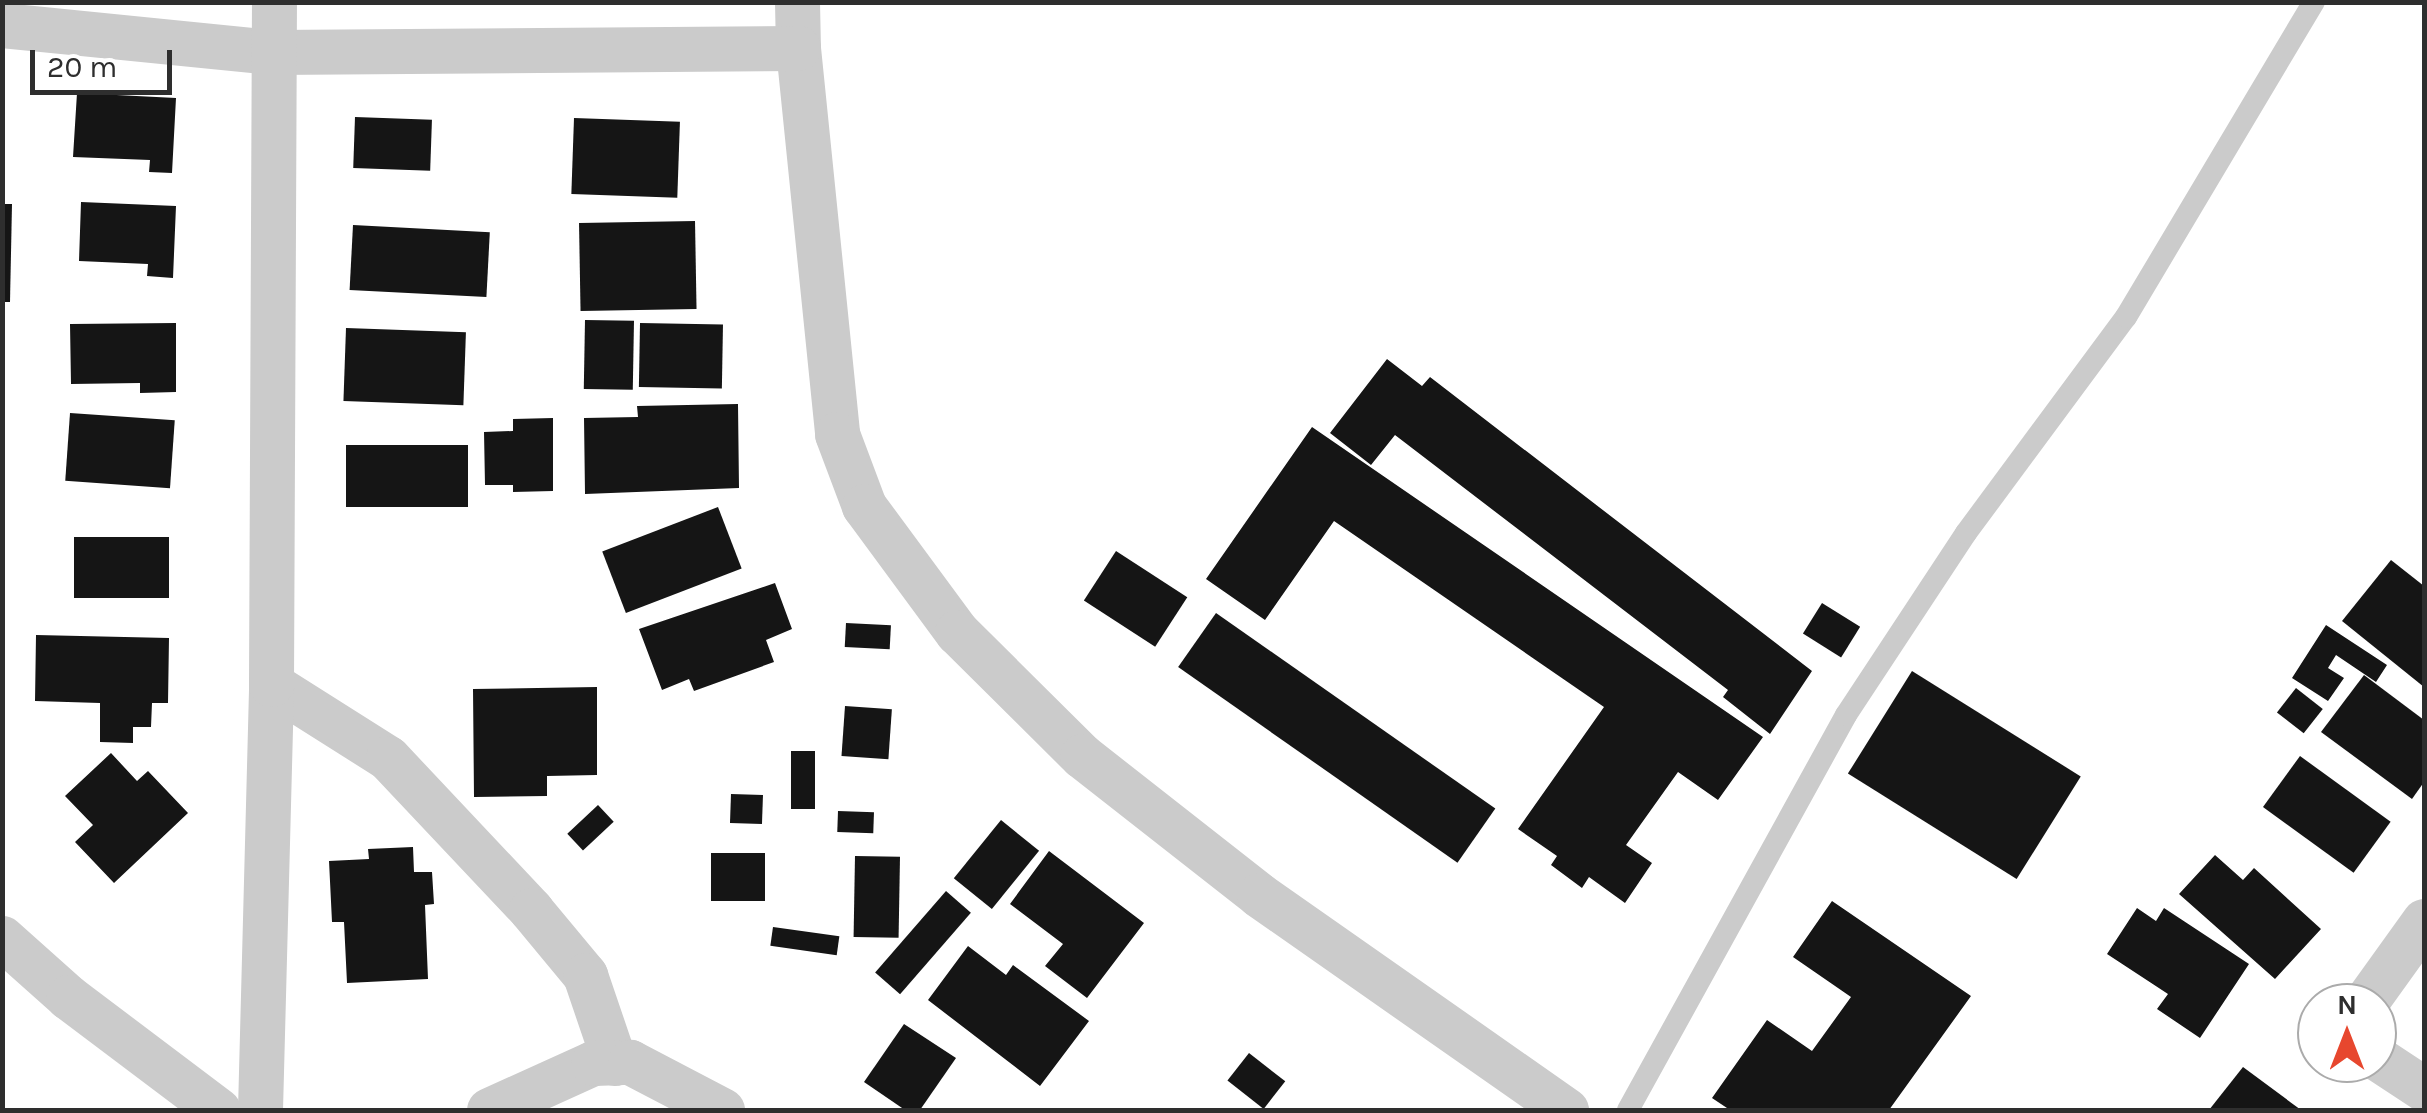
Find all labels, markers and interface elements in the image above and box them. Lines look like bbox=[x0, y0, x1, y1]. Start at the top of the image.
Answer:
scale bar bbox=[35, 30, 178, 92]
text: 20 m bbox=[47, 49, 117, 85]
north arrow bbox=[2297, 983, 2397, 1083]
text: N bbox=[2337, 988, 2357, 1021]

